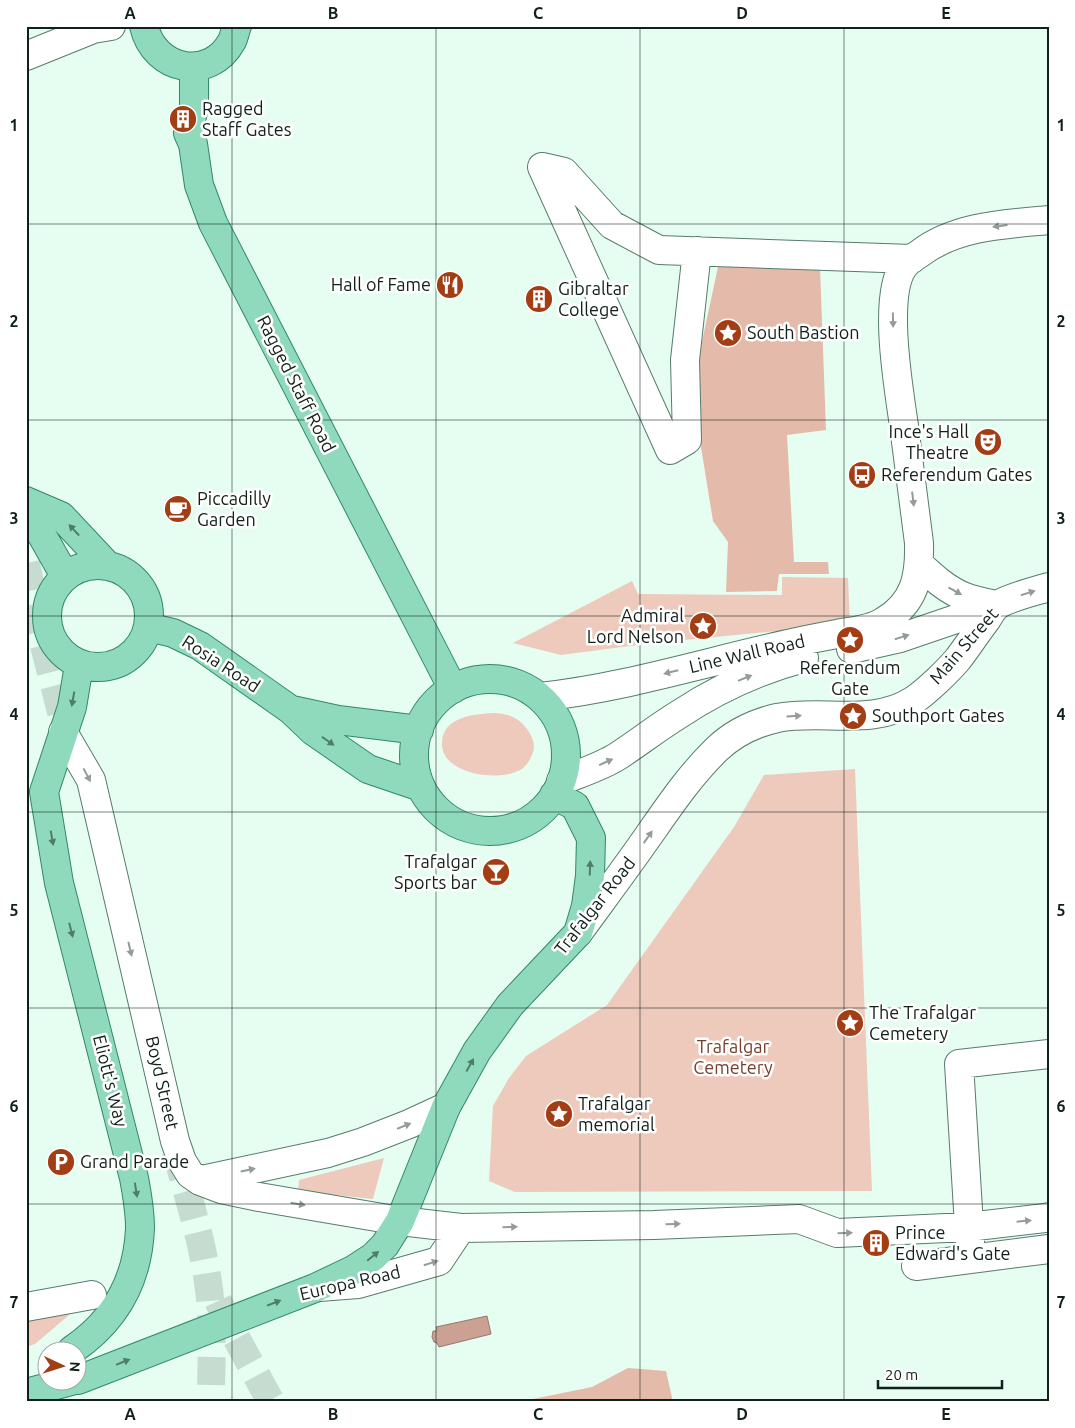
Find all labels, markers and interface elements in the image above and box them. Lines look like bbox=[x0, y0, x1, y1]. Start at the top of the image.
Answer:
text: A bbox=[124, 4, 136, 22]
text: B bbox=[328, 4, 338, 22]
text: C bbox=[533, 4, 543, 22]
text: D bbox=[736, 4, 748, 22]
text: E bbox=[941, 4, 951, 22]
place label: Ragged Staff Gates bbox=[202, 98, 292, 139]
building icon: Ragged Staff Gates bbox=[168, 104, 198, 134]
text: 1 bbox=[9, 116, 19, 134]
text: 1 bbox=[1056, 116, 1066, 134]
one-way arrow bbox=[992, 222, 1008, 230]
restaurant icon: Hall of Fame bbox=[435, 270, 465, 300]
place label: Hall of Fame bbox=[331, 274, 431, 294]
place label: Gibraltar College bbox=[558, 278, 629, 319]
building icon: Gibraltar College bbox=[524, 284, 554, 314]
text: 2 bbox=[9, 312, 19, 330]
street label: Ragged Staff Road bbox=[254, 312, 340, 455]
one-way arrow bbox=[890, 312, 898, 328]
text: 2 bbox=[1056, 312, 1066, 330]
place icon: South Bastion bbox=[713, 318, 743, 348]
place label: South Bastion bbox=[747, 322, 859, 342]
place label: Ince's Hall Theatre bbox=[889, 421, 969, 462]
theatre icon: Ince's Hall Theatre bbox=[973, 427, 1003, 457]
bus stop icon: Referendum Gates bbox=[847, 460, 877, 490]
place label: Referendum Gates bbox=[881, 464, 1033, 484]
place label: Piccadilly Garden bbox=[197, 488, 271, 529]
one-way arrow bbox=[909, 491, 917, 507]
cafe icon: Piccadilly Garden bbox=[163, 494, 193, 524]
text: 3 bbox=[9, 509, 19, 527]
text: 3 bbox=[1056, 509, 1066, 527]
one-way arrow bbox=[68, 524, 80, 536]
one-way arrow bbox=[948, 587, 961, 596]
one-way arrow bbox=[1021, 589, 1036, 597]
street label: Main Street bbox=[925, 603, 1002, 687]
place label: Admiral Lord Nelson bbox=[587, 605, 684, 646]
place icon: Admiral Lord Nelson bbox=[688, 611, 718, 641]
place icon: Referendum Gate bbox=[835, 625, 865, 655]
street label: Line Wall Road bbox=[687, 630, 807, 676]
street label: Rosia Road bbox=[179, 631, 264, 696]
one-way arrow bbox=[894, 633, 909, 641]
place label: Referendum Gate bbox=[799, 657, 901, 698]
one-way arrow bbox=[664, 668, 679, 676]
one-way arrow bbox=[738, 674, 753, 682]
one-way arrow bbox=[69, 692, 77, 708]
place icon: Southport Gates bbox=[838, 701, 868, 731]
text: 4 bbox=[9, 705, 19, 723]
place label: Southport Gates bbox=[872, 705, 1005, 725]
text: 4 bbox=[1056, 705, 1066, 723]
one-way arrow bbox=[787, 712, 803, 720]
one-way arrow bbox=[321, 736, 335, 746]
one-way arrow bbox=[599, 757, 613, 765]
one-way arrow bbox=[83, 767, 91, 782]
one-way arrow bbox=[48, 830, 56, 846]
one-way arrow bbox=[643, 830, 653, 843]
place label: Trafalgar Sports bar bbox=[394, 851, 477, 892]
street label: Trafalgar Road bbox=[550, 853, 639, 958]
bar icon: Trafalgar Sports bar bbox=[481, 857, 511, 887]
one-way arrow bbox=[586, 859, 594, 875]
text: 5 bbox=[9, 901, 19, 919]
text: 5 bbox=[1056, 901, 1066, 919]
one-way arrow bbox=[67, 923, 75, 938]
one-way arrow bbox=[126, 942, 134, 957]
place label: The Trafalgar Cemetery bbox=[869, 1002, 976, 1043]
place icon: The Trafalgar Cemetery bbox=[835, 1008, 865, 1038]
street label: Eliott's Way bbox=[90, 1033, 132, 1129]
street label: Boyd Street bbox=[142, 1034, 183, 1132]
park label: Trafalgar Cemetery bbox=[693, 1036, 773, 1077]
one-way arrow bbox=[466, 1057, 474, 1072]
place label: Trafalgar memorial bbox=[578, 1093, 655, 1134]
text: 6 bbox=[9, 1097, 19, 1115]
text: 6 bbox=[1056, 1097, 1066, 1115]
place icon: Trafalgar memorial bbox=[544, 1099, 574, 1129]
one-way arrow bbox=[397, 1122, 411, 1130]
parking icon: Grand Parade bbox=[46, 1147, 76, 1177]
place label: Grand Parade bbox=[80, 1151, 189, 1171]
one-way arrow bbox=[240, 1166, 256, 1174]
one-way arrow bbox=[132, 1182, 140, 1198]
one-way arrow bbox=[291, 1200, 307, 1208]
one-way arrow bbox=[1017, 1217, 1033, 1225]
one-way arrow bbox=[665, 1220, 681, 1228]
place label: Prince Edward's Gate bbox=[895, 1222, 1010, 1263]
one-way arrow bbox=[502, 1223, 518, 1231]
building icon: Prince Edward's Gate bbox=[861, 1228, 891, 1258]
one-way arrow bbox=[837, 1229, 853, 1237]
one-way arrow bbox=[366, 1251, 379, 1262]
one-way arrow bbox=[423, 1259, 438, 1267]
street label: Europa Road bbox=[297, 1261, 402, 1303]
text: 7 bbox=[9, 1293, 19, 1311]
text: 7 bbox=[1056, 1293, 1066, 1311]
one-way arrow bbox=[267, 1299, 282, 1306]
north arrow bbox=[38, 1340, 88, 1390]
one-way arrow bbox=[116, 1357, 130, 1365]
scale bar bbox=[878, 1358, 1001, 1390]
text: N bbox=[67, 1361, 83, 1373]
text: 20 m bbox=[885, 1366, 918, 1383]
text: A bbox=[124, 1405, 136, 1423]
text: B bbox=[328, 1405, 338, 1423]
text: C bbox=[533, 1405, 543, 1423]
text: D bbox=[736, 1405, 748, 1423]
text: E bbox=[941, 1405, 951, 1423]

